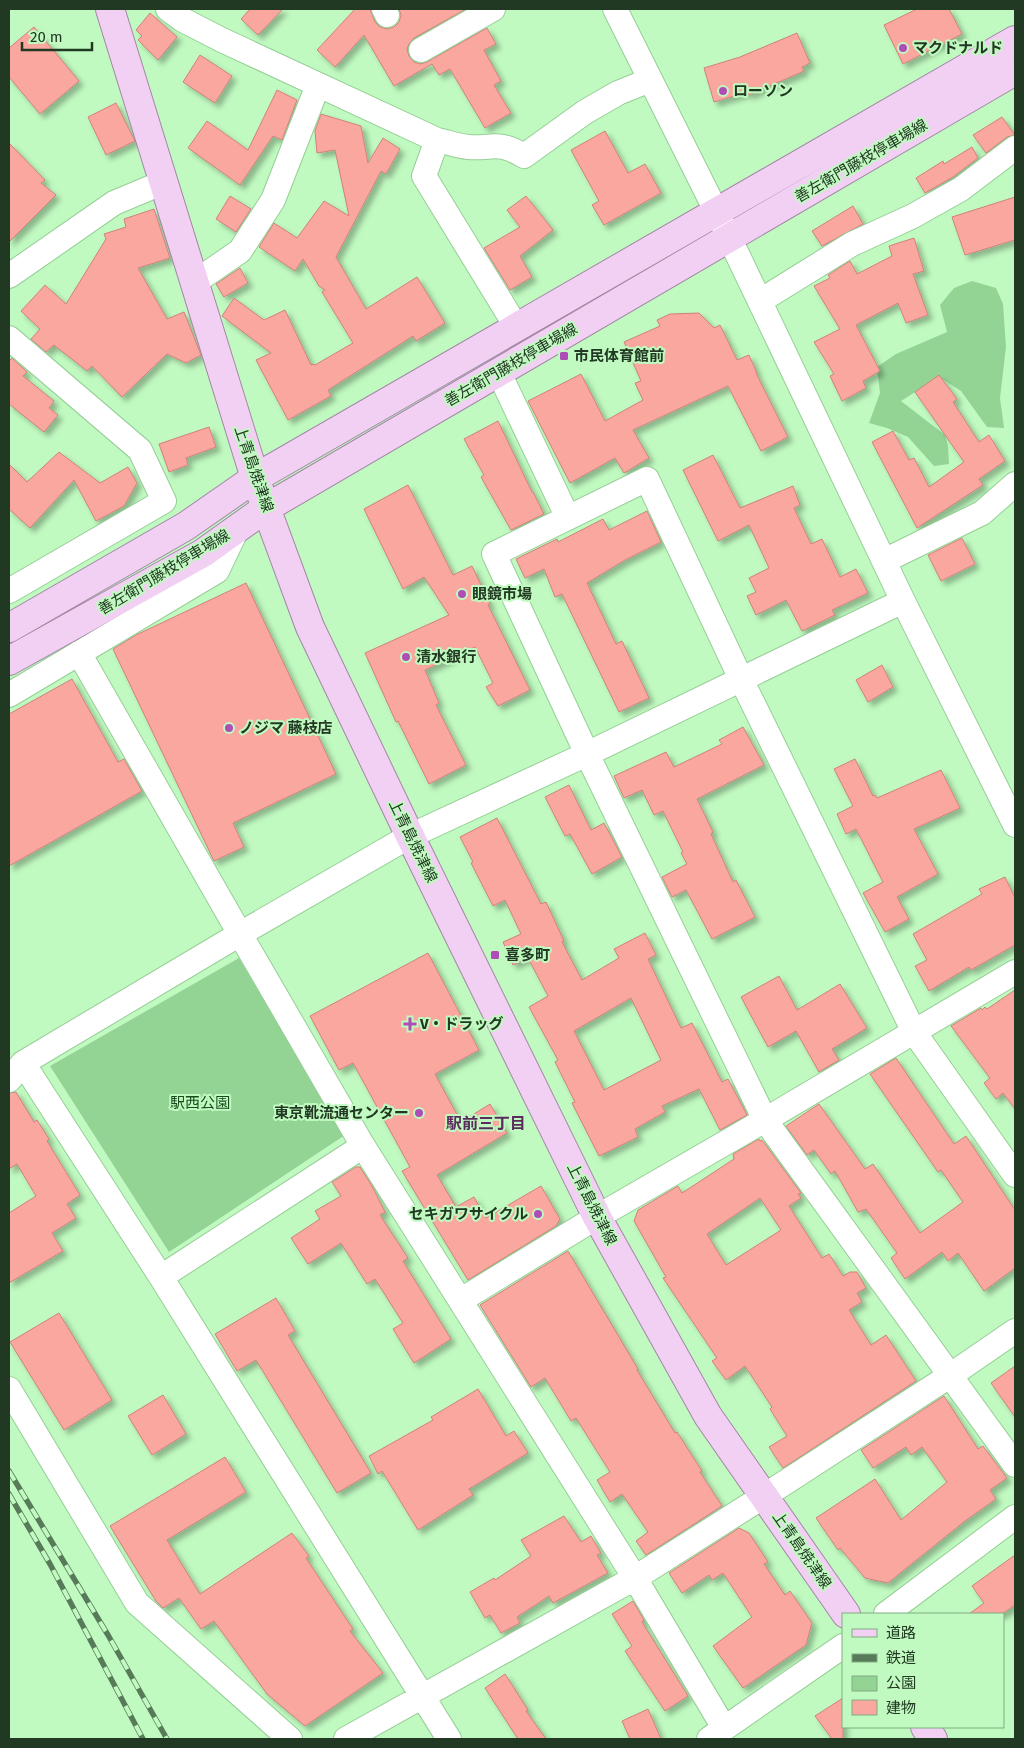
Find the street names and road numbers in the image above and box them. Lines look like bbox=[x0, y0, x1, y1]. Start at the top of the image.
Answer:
street label: 善左衛門藤枝停車場線 bbox=[792, 116, 930, 206]
street label: 善左衛門藤枝停車場線 bbox=[442, 320, 580, 410]
street label: 上青島焼津線 bbox=[231, 424, 277, 514]
street label: 善左衛門藤枝停車場線 bbox=[95, 526, 233, 618]
street label: 上青島焼津線 bbox=[385, 797, 441, 885]
street label: 上青島焼津線 bbox=[564, 1160, 620, 1248]
street label: 上青島焼津線 bbox=[769, 1508, 835, 1592]

